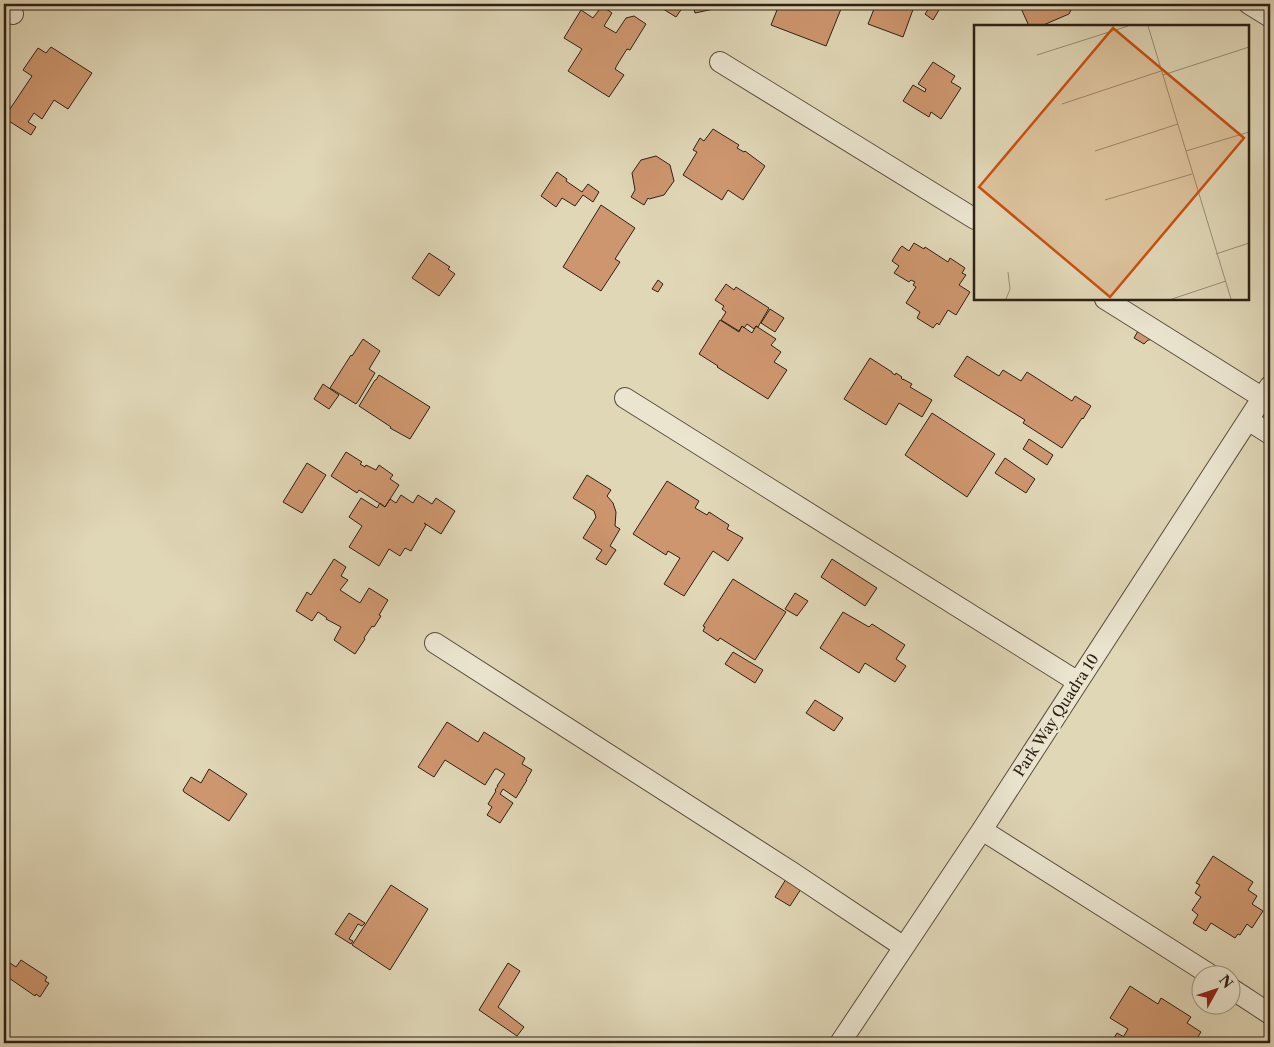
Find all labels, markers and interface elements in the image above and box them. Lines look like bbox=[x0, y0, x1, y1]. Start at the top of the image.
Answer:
inset map bbox=[974, 25, 1249, 300]
street label: Park Way Quadra 10 bbox=[1009, 650, 1103, 780]
north arrow bbox=[1192, 964, 1242, 1014]
text: N bbox=[1215, 971, 1237, 992]

